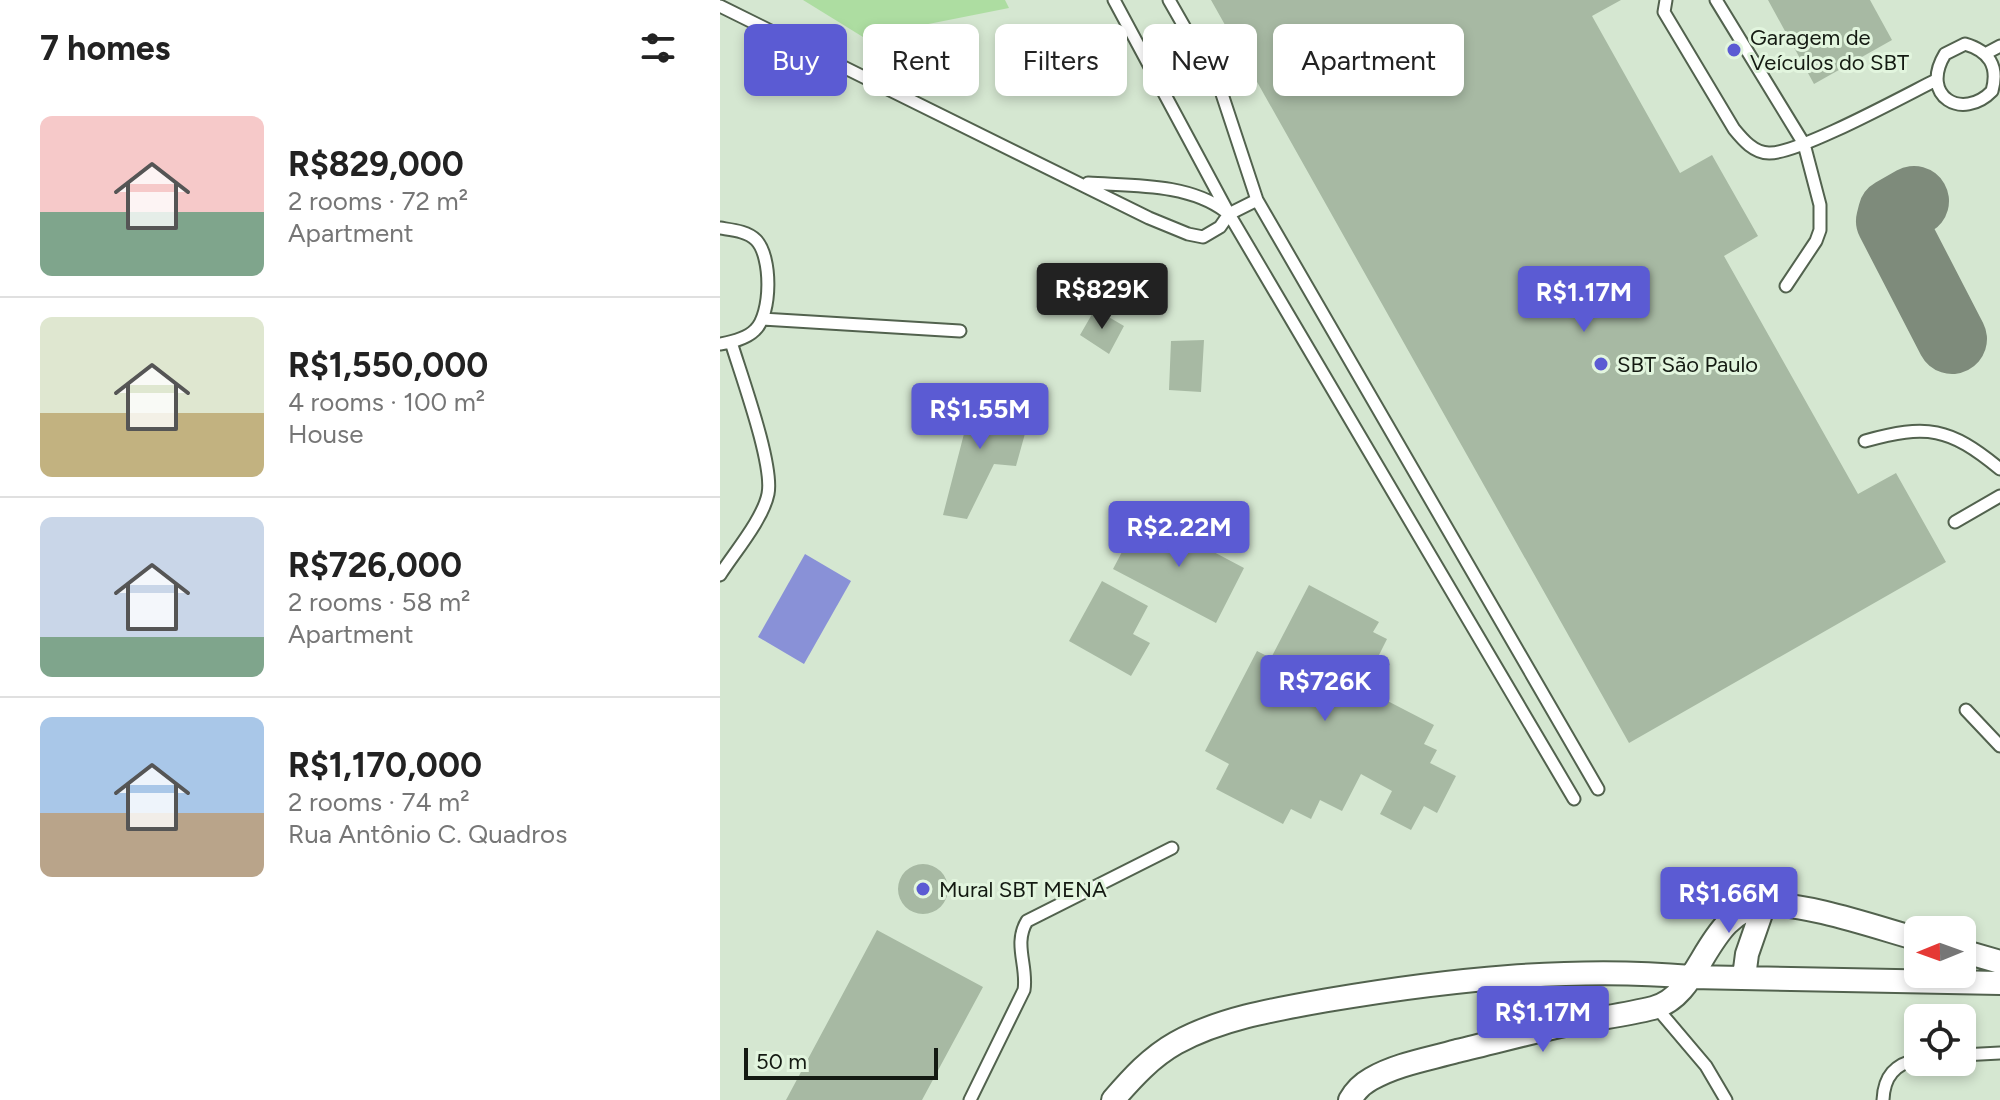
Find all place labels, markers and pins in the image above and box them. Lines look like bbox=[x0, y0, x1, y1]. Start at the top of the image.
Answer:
place label: Garagem de Veículos do SBT bbox=[1750, 24, 1909, 76]
marker: Garagem de Veículos do SBT bbox=[1725, 41, 1743, 59]
pin: R$829K bbox=[1037, 263, 1167, 331]
pin: R$1.17M bbox=[1510, 266, 1658, 334]
place label: SBT São Paulo bbox=[1617, 351, 1758, 378]
marker: SBT São Paulo bbox=[1592, 355, 1610, 373]
pin: R$1.55M bbox=[906, 383, 1054, 451]
pin: R$2.22M bbox=[1105, 501, 1253, 569]
pin: R$726K bbox=[1260, 655, 1390, 723]
pin: R$1.66M bbox=[1655, 867, 1803, 935]
place label: Mural SBT MENA bbox=[939, 876, 1107, 903]
marker: Mural SBT MENA bbox=[914, 880, 932, 898]
pin: R$1.17M bbox=[1469, 986, 1617, 1054]

